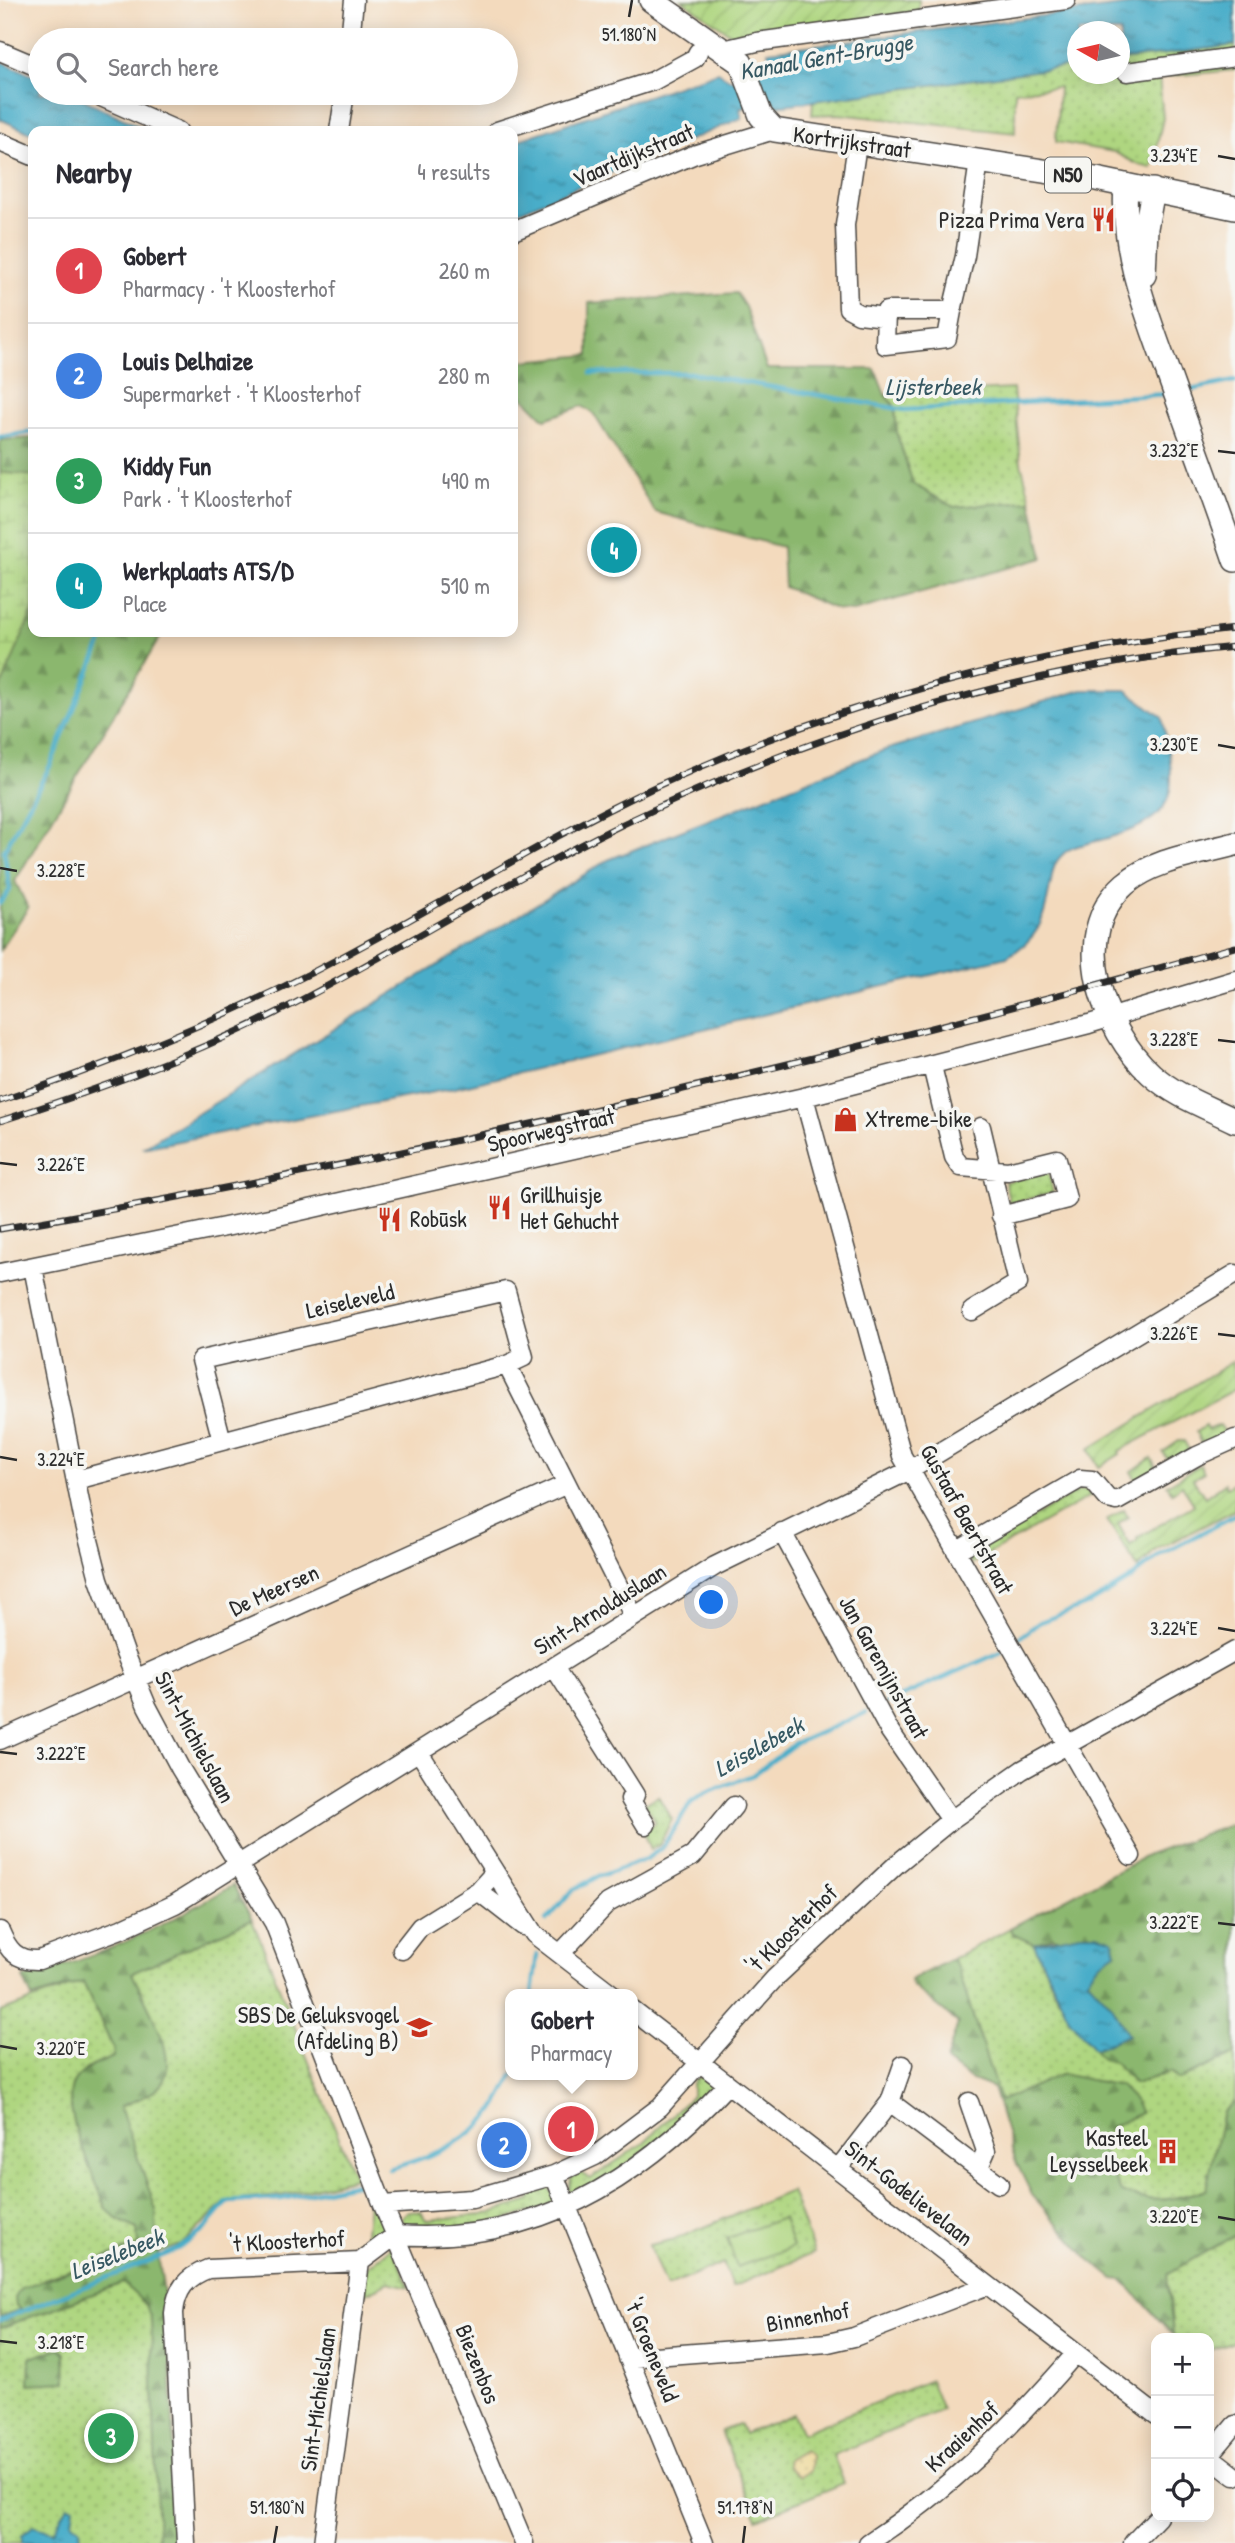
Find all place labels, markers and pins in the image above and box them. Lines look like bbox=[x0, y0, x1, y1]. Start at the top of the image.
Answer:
place label: Pizza Prima Vera bbox=[939, 204, 1084, 235]
restaurant icon: Pizza Prima Vera bbox=[1090, 206, 1118, 234]
pin: 4 bbox=[591, 524, 637, 576]
place label: Xtreme-bike bbox=[865, 1103, 972, 1134]
shop icon: Xtreme-bike bbox=[831, 1105, 859, 1133]
place label: Grillhuisje Het Gehucht bbox=[520, 1179, 620, 1236]
restaurant icon: Grillhuisje Het Gehucht bbox=[486, 1194, 514, 1222]
place label: Robūsk bbox=[410, 1203, 467, 1234]
restaurant icon: Robūsk bbox=[376, 1205, 404, 1233]
place label: SBS De Geluksvogel (Afdeling B) bbox=[238, 1999, 400, 2056]
school or university icon: SBS De Geluksvogel (Afdeling B) bbox=[405, 2014, 433, 2042]
pin: 1 bbox=[548, 2103, 594, 2155]
pin: 2 bbox=[481, 2119, 527, 2171]
place label: Kasteel Leysselbeek bbox=[1050, 2122, 1149, 2179]
building icon: Kasteel Leysselbeek bbox=[1154, 2137, 1182, 2165]
pin: 3 bbox=[88, 2410, 134, 2462]

